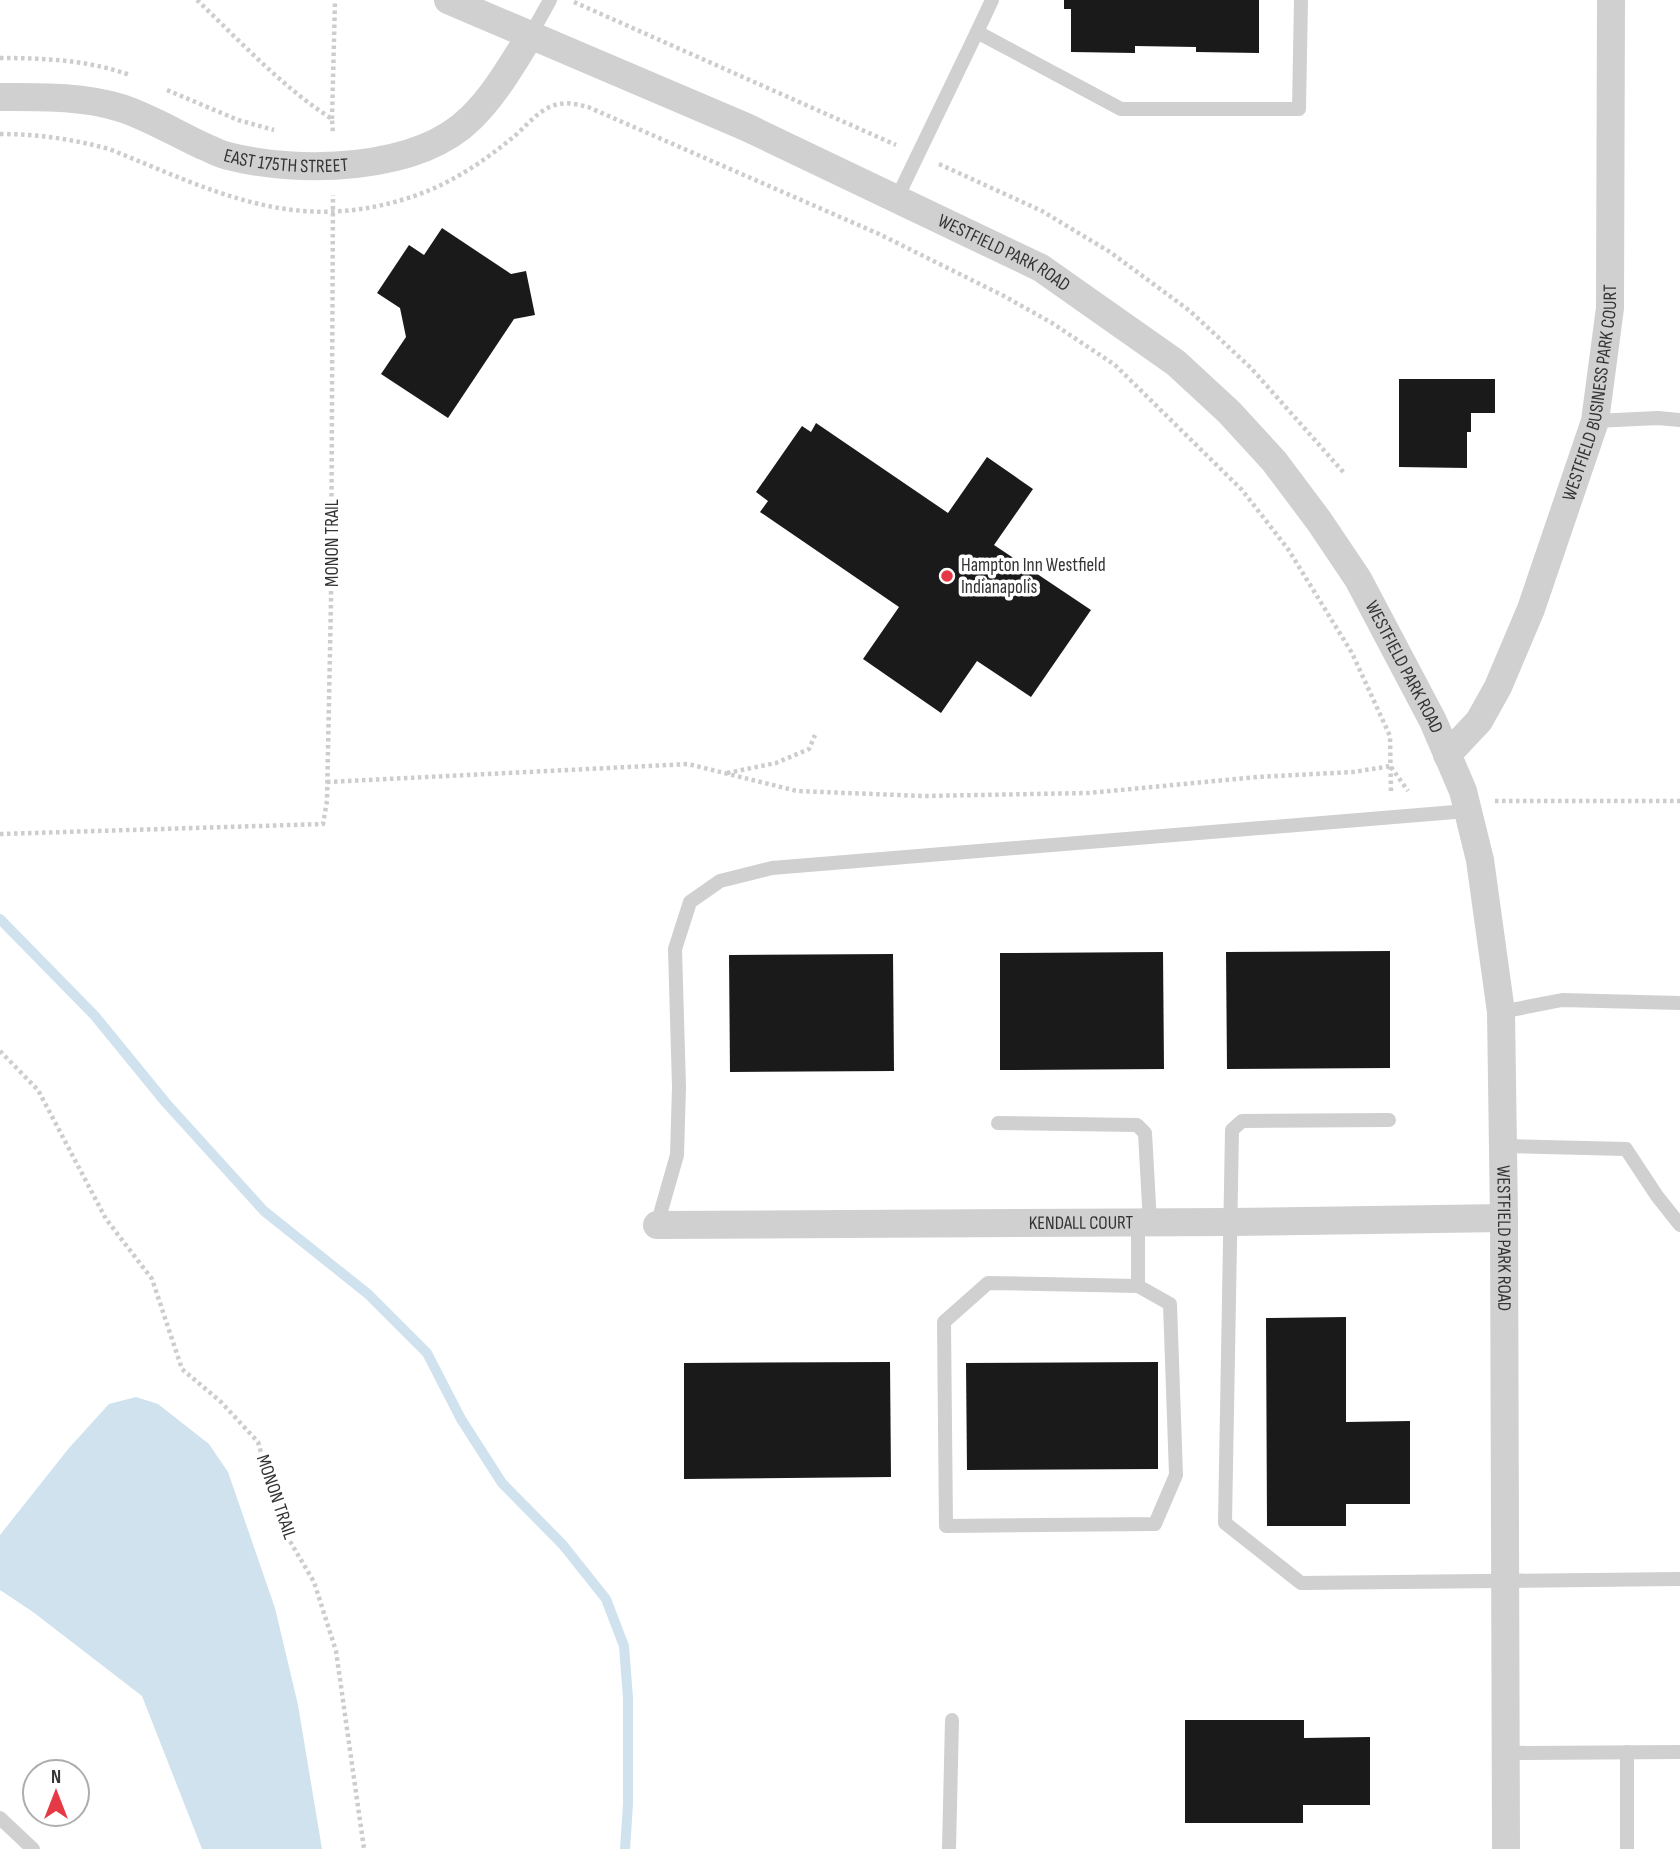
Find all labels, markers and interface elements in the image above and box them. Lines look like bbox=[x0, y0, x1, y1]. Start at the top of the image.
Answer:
street label: EAST 175TH STREET bbox=[222, 144, 349, 178]
street label: WESTFIELD PARK ROAD bbox=[934, 209, 1075, 296]
street label: WESTFIELD BUSINESS PARK COURT bbox=[1557, 284, 1622, 504]
street label: MONON TRAIL bbox=[321, 499, 344, 587]
place label: Hampton Inn Westfield Indianapolis bbox=[961, 554, 1106, 599]
marker: Hampton Inn Westfield Indianapolis bbox=[939, 568, 955, 584]
street label: WESTFIELD PARK ROAD bbox=[1360, 597, 1448, 736]
street label: WESTFIELD PARK ROAD bbox=[1492, 1165, 1516, 1311]
street label: KENDALL COURT bbox=[1029, 1211, 1134, 1235]
street label: MONON TRAIL bbox=[251, 1452, 301, 1542]
north arrow bbox=[21, 1758, 91, 1828]
text: N bbox=[51, 1766, 61, 1789]

